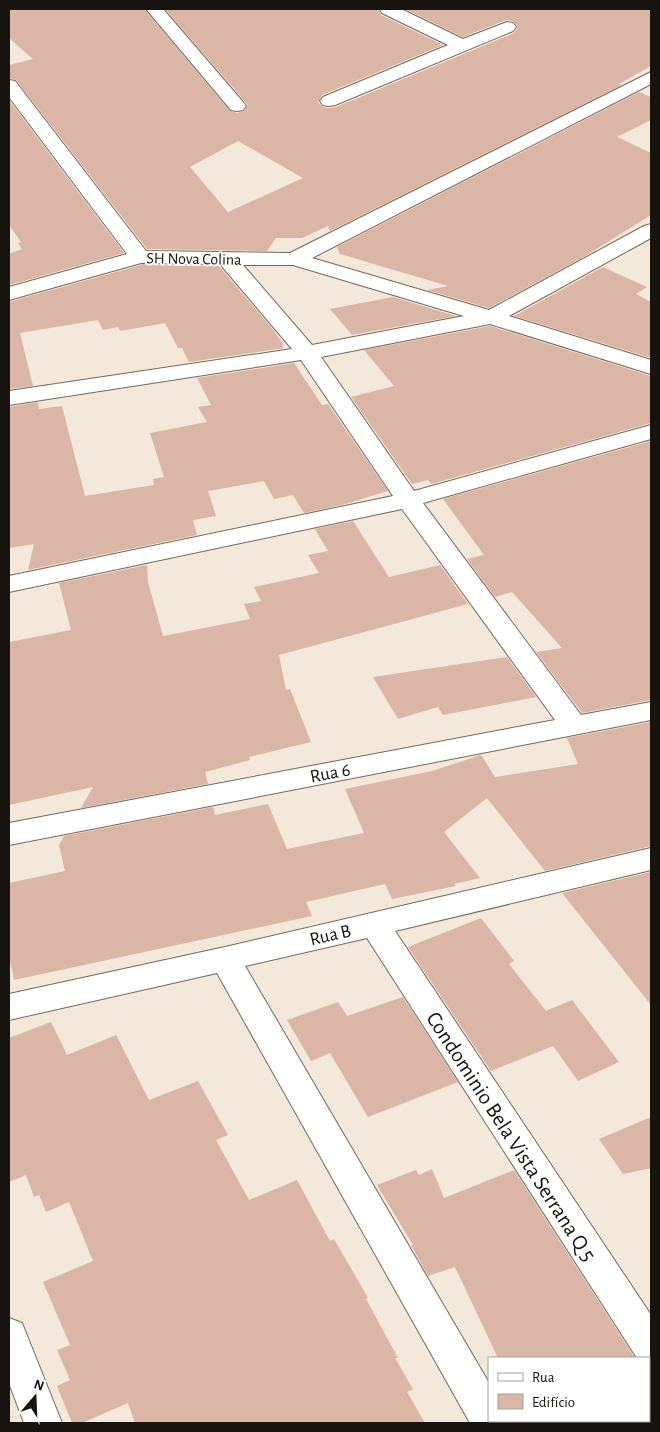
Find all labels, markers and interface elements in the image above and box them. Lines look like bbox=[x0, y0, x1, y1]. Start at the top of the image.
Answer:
street label: SH Nova Colina bbox=[146, 250, 242, 268]
street label: Rua 6 bbox=[308, 760, 352, 787]
street label: Rua B bbox=[308, 921, 353, 949]
street label: Condominio Bela Vista Serrana Q 5 bbox=[422, 1008, 600, 1265]
legend bbox=[488, 1357, 650, 1422]
text: Rua bbox=[532, 1370, 555, 1385]
north arrow bbox=[10, 1372, 60, 1422]
text: N bbox=[32, 1377, 46, 1394]
text: Edifício bbox=[532, 1395, 575, 1410]

